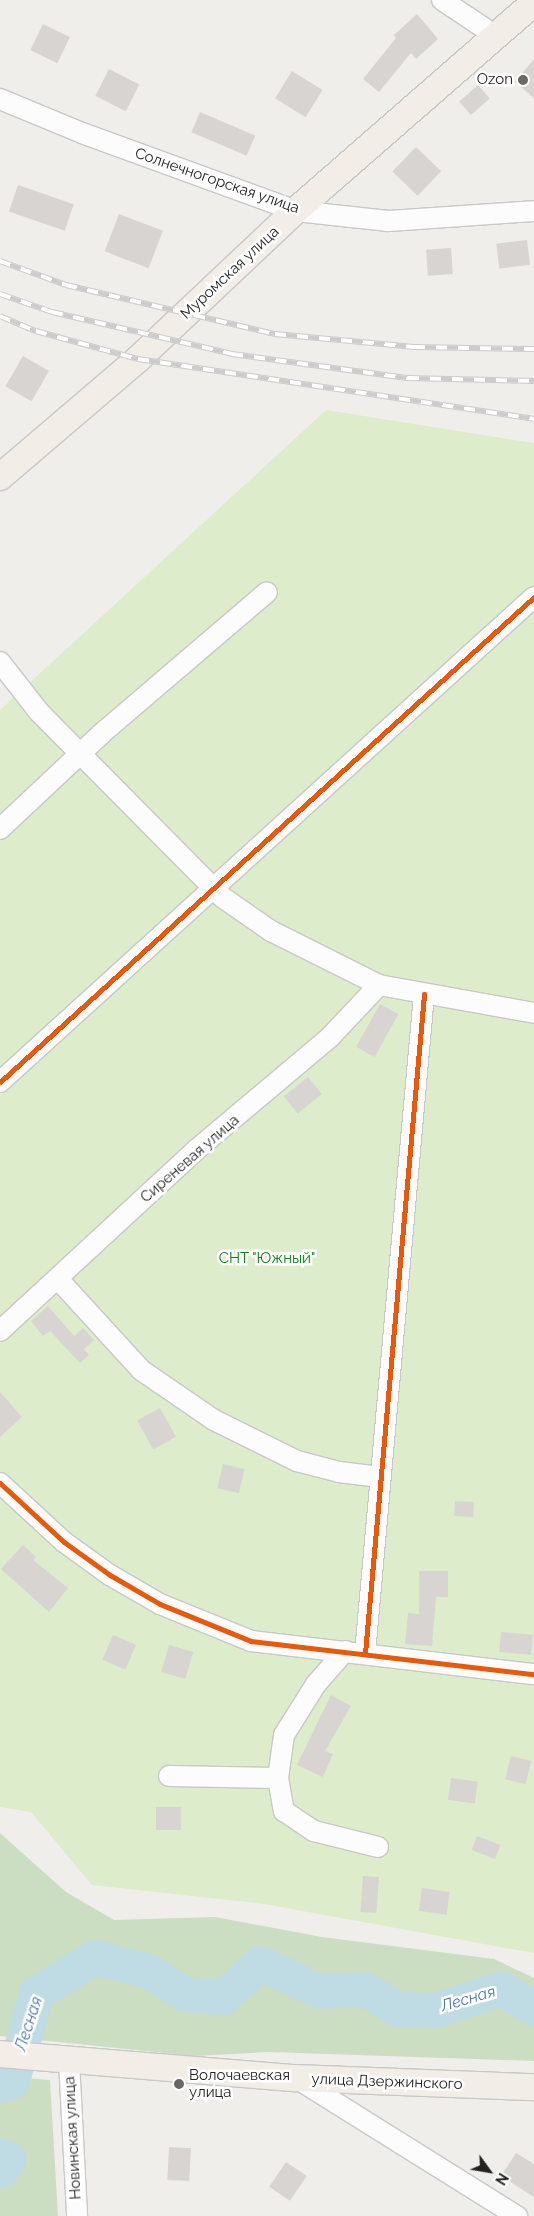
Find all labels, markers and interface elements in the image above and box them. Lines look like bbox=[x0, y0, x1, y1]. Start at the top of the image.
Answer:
place label: Ozon bbox=[477, 71, 513, 89]
marker: Ozon bbox=[517, 74, 529, 86]
street label: Солнечногорская улица bbox=[132, 144, 302, 218]
street label: Муромская улица bbox=[177, 223, 283, 323]
street label: Сиреневая улица bbox=[137, 1111, 243, 1207]
park label: СНТ "Южный" bbox=[218, 1250, 316, 1268]
water label: Лесная bbox=[438, 1982, 498, 2016]
water label: Лесная bbox=[11, 1994, 47, 2054]
place label: Волочаевская улица bbox=[189, 2066, 290, 2101]
street label: улица Дзержинского bbox=[311, 2070, 463, 2094]
street label: Новинская улица bbox=[61, 2076, 85, 2200]
marker: Волочаевская улица bbox=[173, 2078, 185, 2090]
north arrow bbox=[464, 2146, 514, 2196]
text: N bbox=[492, 2170, 511, 2188]

